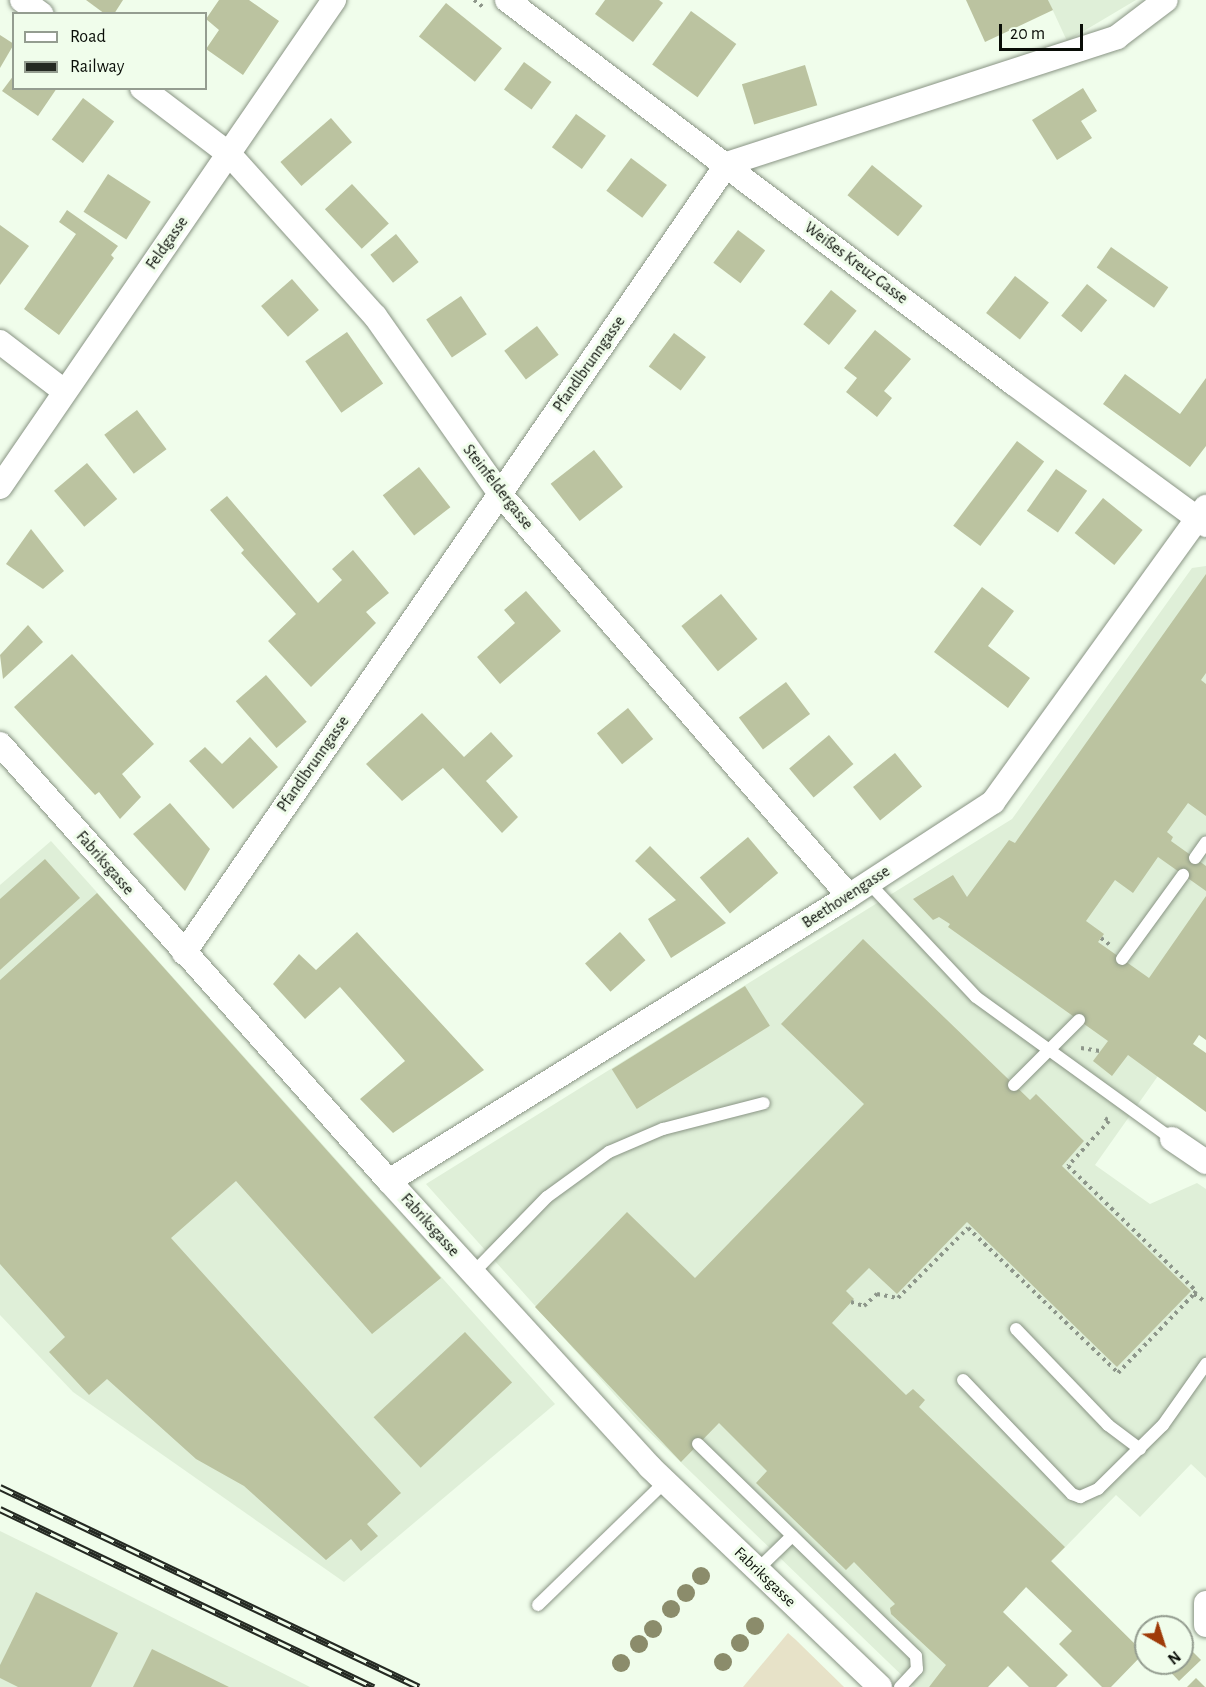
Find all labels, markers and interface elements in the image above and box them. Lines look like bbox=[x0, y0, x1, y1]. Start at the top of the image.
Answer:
legend bbox=[12, 12, 207, 90]
scale bar bbox=[1002, 12, 1086, 50]
text: 20 m bbox=[1010, 25, 1045, 43]
text: Road bbox=[70, 28, 106, 46]
text: Railway bbox=[70, 58, 124, 76]
street label: Feldgasse bbox=[142, 213, 192, 273]
street label: Weißes Kreuz Gasse bbox=[801, 218, 911, 308]
street label: Pfandlbrunngasse bbox=[549, 312, 629, 416]
street label: Steinfeldergasse bbox=[459, 441, 537, 533]
street label: Pfandlbrunngasse bbox=[273, 712, 353, 816]
street label: Fabriksgasse bbox=[72, 827, 138, 899]
street label: Beethovengasse bbox=[799, 862, 893, 932]
street label: Fabriksgasse bbox=[397, 1189, 463, 1261]
street label: Fabriksgasse bbox=[730, 1543, 800, 1611]
north arrow bbox=[1134, 1615, 1194, 1675]
text: N bbox=[1165, 1648, 1183, 1667]

